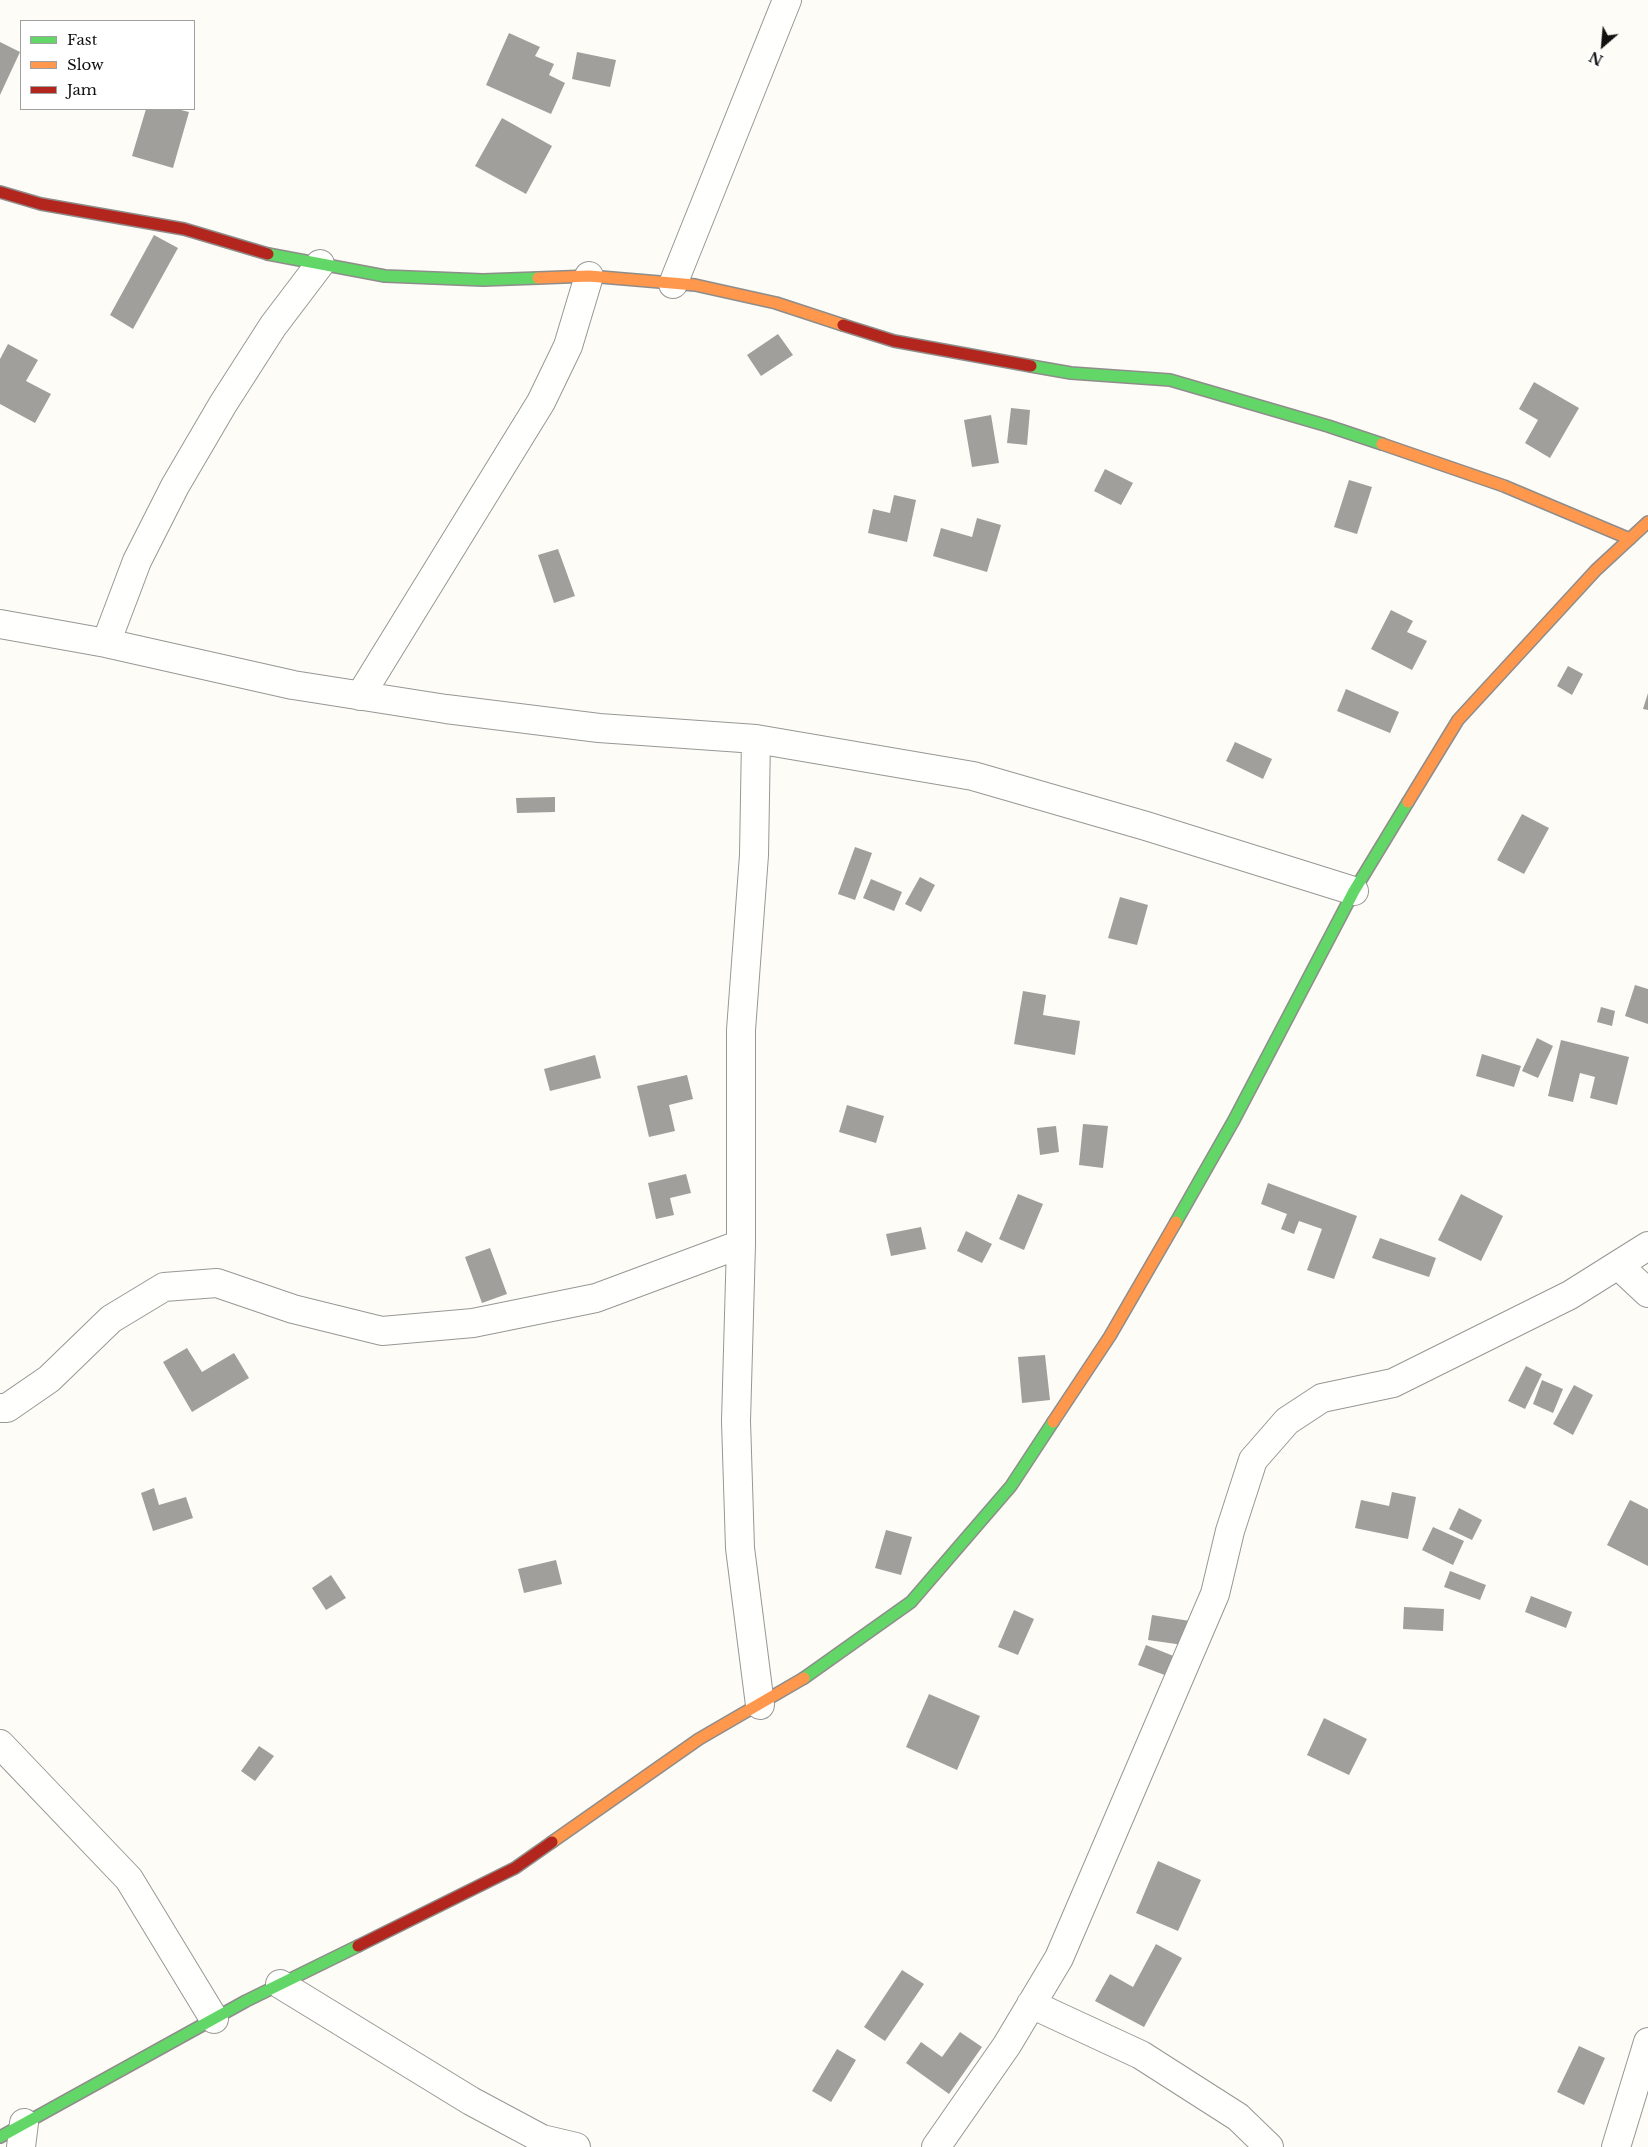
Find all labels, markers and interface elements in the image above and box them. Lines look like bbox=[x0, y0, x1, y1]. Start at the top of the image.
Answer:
legend bbox=[20, 20, 195, 110]
north arrow bbox=[1578, 20, 1628, 70]
text: Fast bbox=[67, 30, 97, 49]
text: N bbox=[1586, 47, 1606, 69]
text: Slow bbox=[67, 55, 104, 74]
text: Jam bbox=[67, 80, 97, 99]

